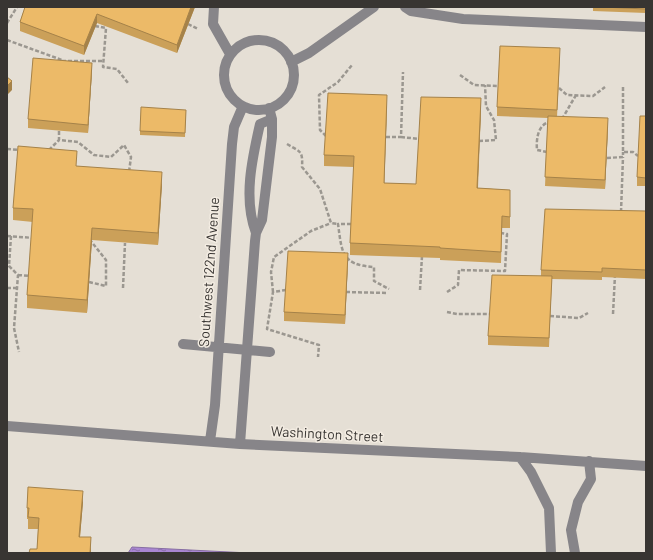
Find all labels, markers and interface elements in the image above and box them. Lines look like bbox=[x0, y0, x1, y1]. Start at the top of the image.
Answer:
street label: Southwest 122nd Avenue bbox=[195, 197, 222, 347]
street label: Washington Street bbox=[270, 422, 384, 445]

